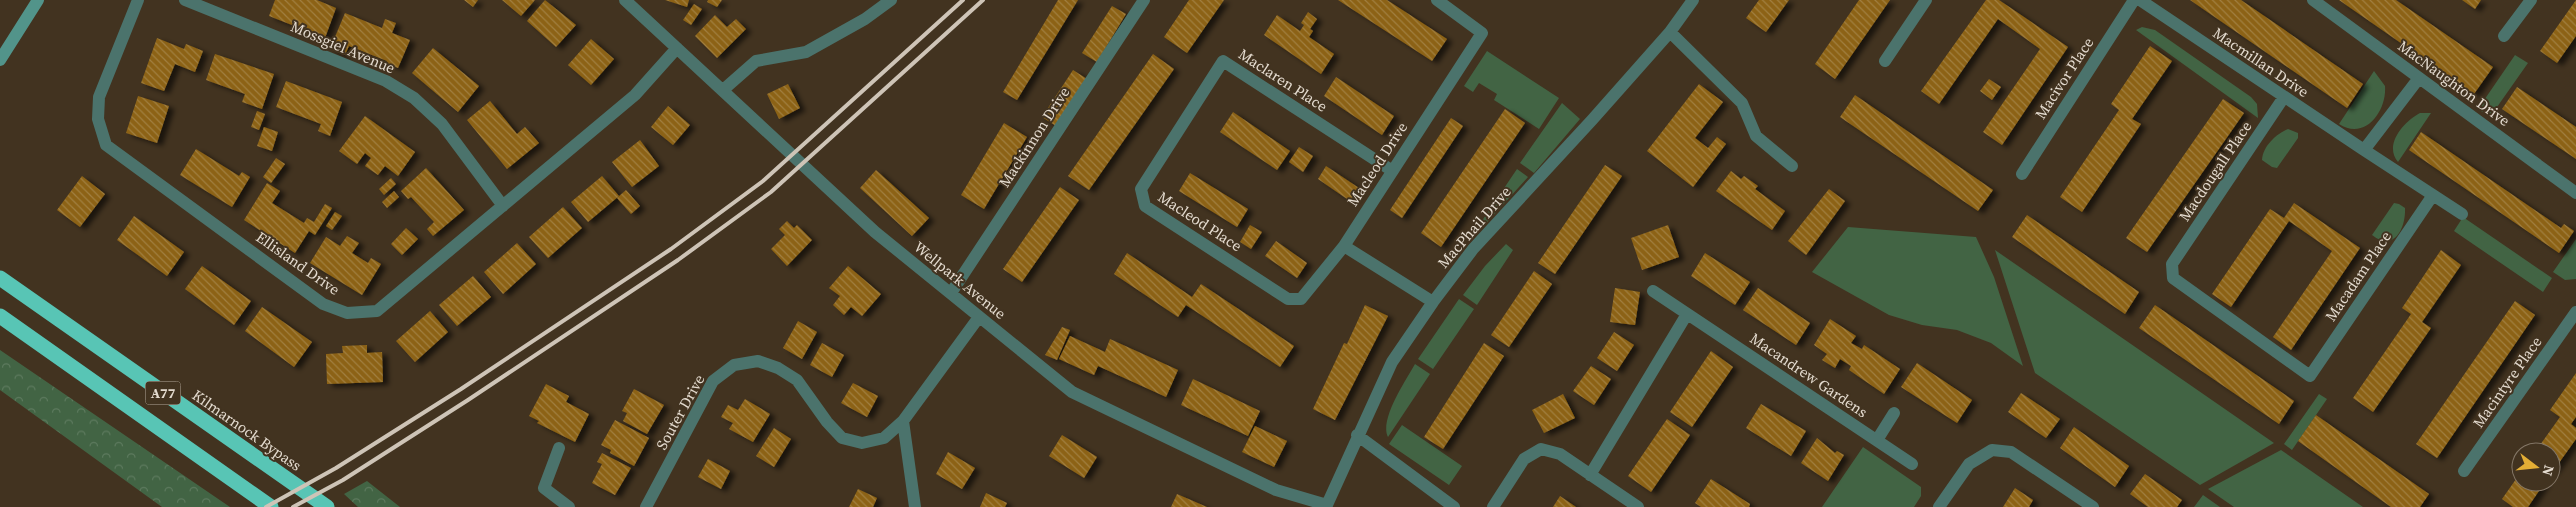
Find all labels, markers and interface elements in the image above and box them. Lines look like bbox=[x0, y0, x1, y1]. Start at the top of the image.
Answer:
street label: Mossgiel Avenue bbox=[288, 16, 399, 79]
street label: Macmillan Drive bbox=[2209, 22, 2313, 102]
street label: Macivor Place bbox=[2030, 33, 2098, 123]
street label: MacNaughton Drive bbox=[2394, 35, 2515, 131]
street label: Maclaren Place bbox=[1234, 43, 1332, 117]
street label: Mackinnon Drive bbox=[994, 82, 1075, 191]
street label: Macdougall Place bbox=[2174, 116, 2257, 225]
street label: Macleod Drive bbox=[1342, 118, 1412, 210]
street label: MacPhail Drive bbox=[1433, 181, 1516, 272]
street label: Macleod Place bbox=[1154, 186, 1246, 256]
street label: Ellisland Drive bbox=[252, 226, 344, 300]
street label: Macadam Place bbox=[2320, 227, 2396, 325]
street label: Wellpark Avenue bbox=[910, 236, 1011, 324]
street label: Macandrew Gardens bbox=[1746, 328, 1872, 422]
street label: Macintyre Place bbox=[2468, 332, 2547, 432]
street label: Souter Drive bbox=[651, 370, 709, 453]
road number: A77 bbox=[146, 382, 180, 404]
street label: Kilmarnock Bypass bbox=[188, 384, 306, 476]
north arrow bbox=[2511, 442, 2561, 492]
text: N bbox=[2537, 463, 2560, 478]

